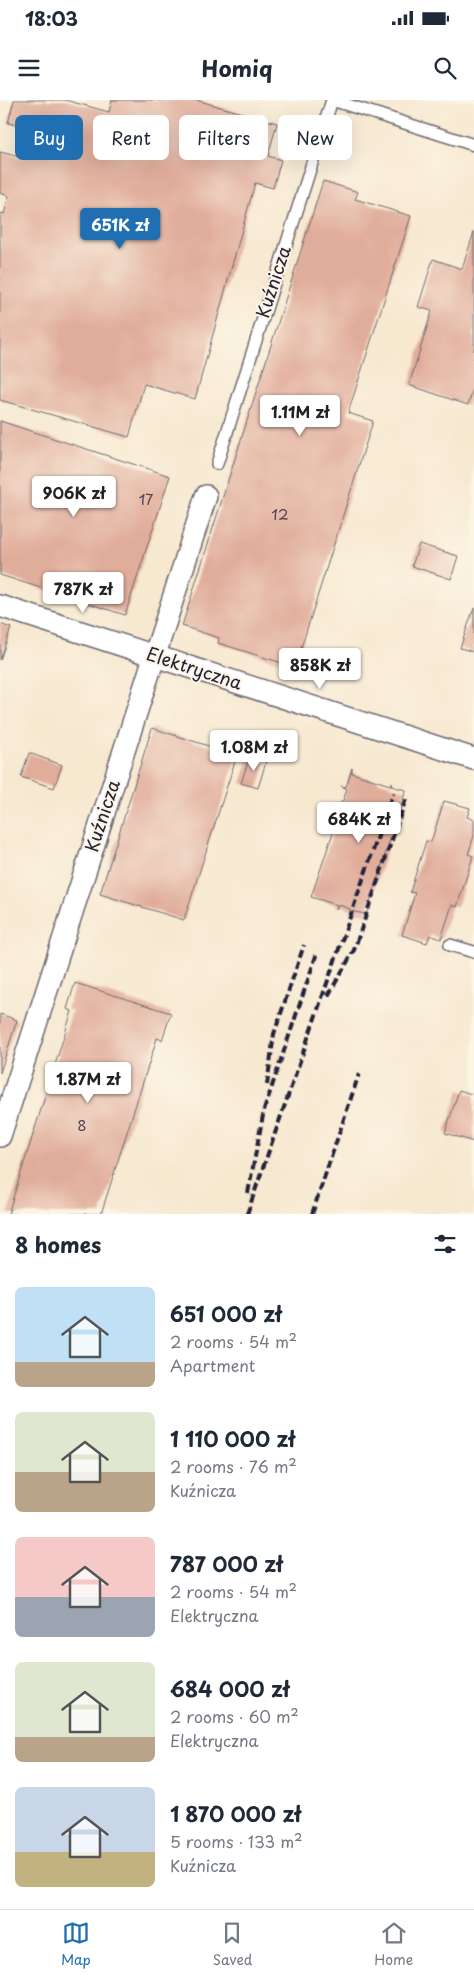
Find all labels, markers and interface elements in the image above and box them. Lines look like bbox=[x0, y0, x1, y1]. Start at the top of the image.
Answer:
text: 18:03 bbox=[25, 4, 78, 32]
text: Homiq bbox=[202, 51, 272, 84]
icon: menu bbox=[15, 54, 43, 82]
icon: search bbox=[431, 54, 459, 82]
chip: Buy bbox=[15, 115, 83, 160]
chip: Rent bbox=[93, 115, 169, 160]
chip: Filters bbox=[179, 115, 268, 160]
chip: New bbox=[278, 115, 352, 160]
pin: 651K zł bbox=[74, 208, 166, 250]
text: 651K zł bbox=[91, 212, 149, 236]
street label: Kuźnicza bbox=[248, 241, 297, 321]
pin: 1.11M zł bbox=[248, 394, 352, 437]
text: 1.11M zł bbox=[271, 399, 329, 423]
pin: 906K zł bbox=[28, 476, 120, 518]
text: 906K zł bbox=[43, 480, 105, 504]
house number: 17 bbox=[139, 487, 153, 510]
house number: 12 bbox=[271, 502, 289, 525]
pin: 787K zł bbox=[37, 572, 129, 614]
text: 787K zł bbox=[54, 576, 112, 600]
street label: Elektryczna bbox=[143, 639, 247, 696]
pin: 858K zł bbox=[274, 648, 366, 690]
text: 858K zł bbox=[290, 652, 350, 676]
pin: 1.08M zł bbox=[202, 730, 306, 772]
text: 1.08M zł bbox=[221, 734, 287, 758]
street label: Kuźnicza bbox=[77, 775, 126, 855]
pin: 684K zł bbox=[313, 802, 405, 844]
text: 684K zł bbox=[328, 806, 390, 830]
pin: 1.87M zł bbox=[36, 1062, 140, 1104]
text: 1.87M zł bbox=[56, 1066, 120, 1090]
house number: 8 bbox=[77, 1113, 87, 1136]
text: 8 homes bbox=[15, 1228, 101, 1260]
icon: filters bbox=[431, 1230, 459, 1258]
text: 651 000 zł bbox=[170, 1297, 282, 1329]
icon: home bbox=[55, 1307, 115, 1367]
text: 2 rooms · 54 m² bbox=[170, 1329, 297, 1353]
text: Apartment bbox=[170, 1353, 255, 1377]
text: 1 110 000 zł bbox=[170, 1422, 295, 1454]
icon: home bbox=[55, 1432, 115, 1492]
text: 2 rooms · 76 m² bbox=[170, 1454, 297, 1478]
text: Kuźnicza bbox=[170, 1478, 236, 1502]
text: 787 000 zł bbox=[170, 1547, 283, 1579]
icon: home bbox=[55, 1557, 115, 1617]
text: 2 rooms · 54 m² bbox=[170, 1579, 297, 1603]
text: Elektryczna bbox=[170, 1603, 258, 1627]
text: 684 000 zł bbox=[170, 1672, 289, 1704]
icon: home bbox=[55, 1682, 115, 1742]
text: 2 rooms · 60 m² bbox=[170, 1704, 299, 1728]
text: Elektryczna bbox=[170, 1728, 258, 1752]
text: 1 870 000 zł bbox=[170, 1797, 301, 1829]
icon: home bbox=[55, 1807, 115, 1867]
text: 5 rooms · 133 m² bbox=[170, 1829, 303, 1853]
text: Kuźnicza bbox=[170, 1853, 236, 1877]
tab: Map bbox=[61, 1919, 91, 1970]
tab: Saved bbox=[213, 1919, 252, 1970]
tab: Home bbox=[374, 1919, 413, 1970]

